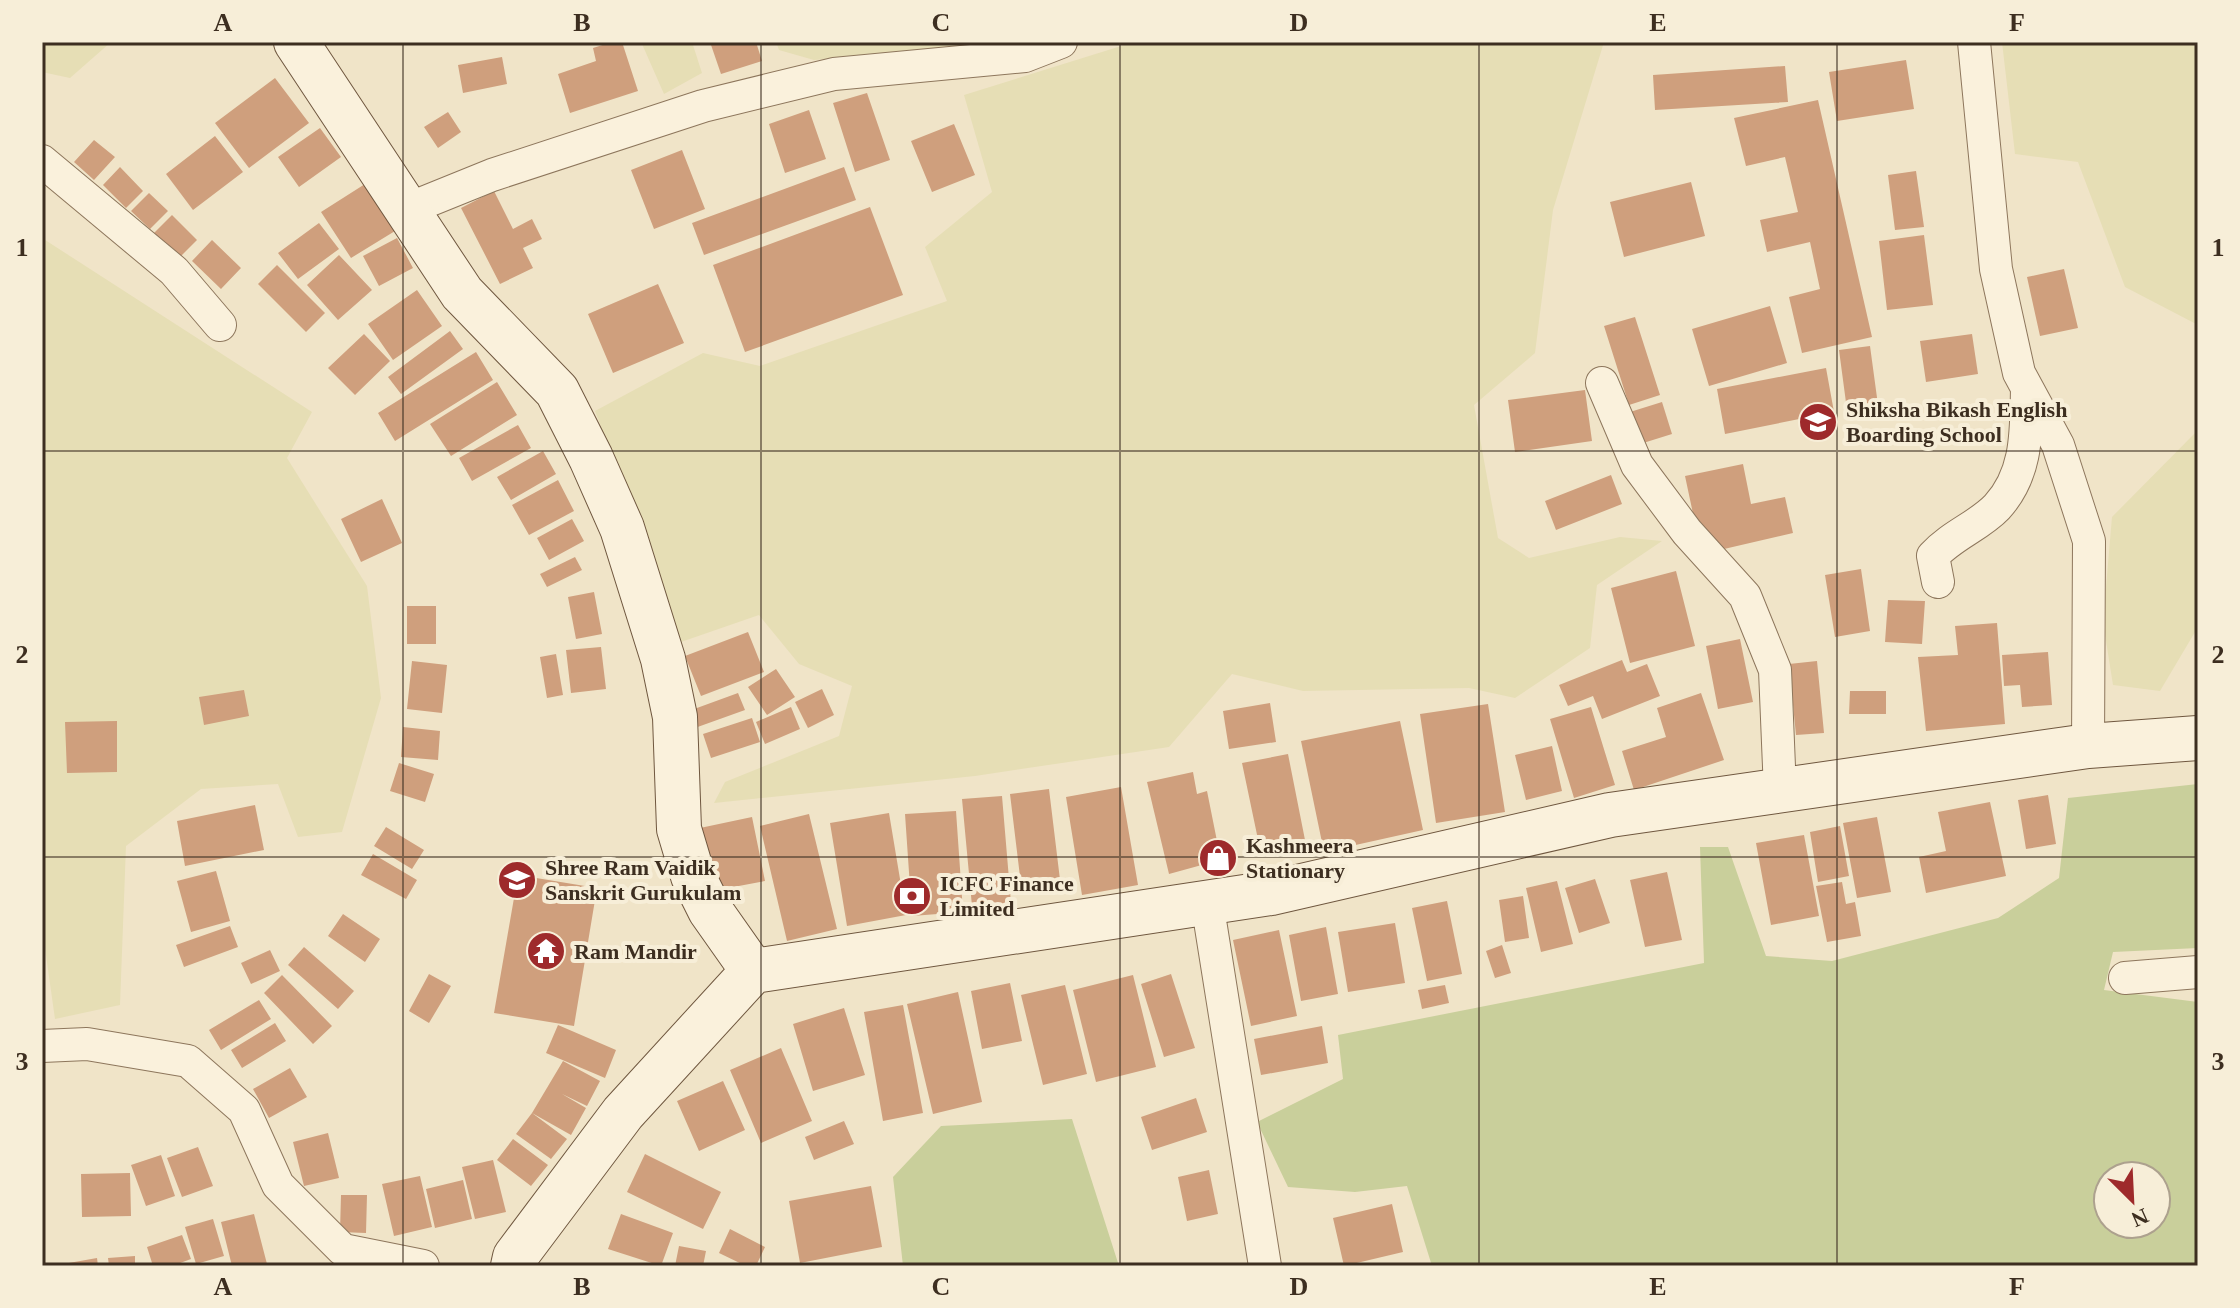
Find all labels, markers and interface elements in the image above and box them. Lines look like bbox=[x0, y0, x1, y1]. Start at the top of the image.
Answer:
text: A bbox=[214, 8, 233, 37]
text: B bbox=[573, 8, 591, 37]
text: C bbox=[932, 8, 950, 37]
text: D bbox=[1290, 8, 1308, 37]
text: E bbox=[1649, 8, 1667, 37]
text: F bbox=[2009, 8, 2025, 37]
text: 1 bbox=[16, 233, 29, 262]
text: 1 bbox=[2212, 233, 2225, 262]
place label: Shiksha Bikash English Boarding School bbox=[1846, 397, 2067, 447]
school or university icon: Shiksha Bikash English Boarding School bbox=[1797, 401, 1839, 443]
text: 2 bbox=[16, 640, 29, 669]
text: 2 bbox=[2212, 640, 2225, 669]
place label: Kashmeera Stationary bbox=[1246, 833, 1354, 883]
shop icon: Kashmeera Stationary bbox=[1197, 837, 1239, 879]
place label: Shree Ram Vaidik Sanskrit Gurukulam bbox=[545, 855, 741, 905]
school or university icon: Shree Ram Vaidik Sanskrit Gurukulam bbox=[496, 859, 538, 901]
place label: ICFC Finance Limited bbox=[940, 871, 1074, 921]
bank icon: ICFC Finance Limited bbox=[891, 875, 933, 917]
temple icon: Ram Mandir bbox=[525, 930, 567, 972]
place label: Ram Mandir bbox=[574, 939, 697, 964]
text: 3 bbox=[16, 1047, 29, 1076]
text: 3 bbox=[2212, 1047, 2225, 1076]
north arrow bbox=[2092, 1160, 2172, 1240]
text: N bbox=[2127, 1203, 2152, 1233]
text: A bbox=[214, 1272, 233, 1301]
text: B bbox=[573, 1272, 591, 1301]
text: C bbox=[932, 1272, 950, 1301]
text: D bbox=[1290, 1272, 1308, 1301]
text: E bbox=[1649, 1272, 1667, 1301]
text: F bbox=[2009, 1272, 2025, 1301]

